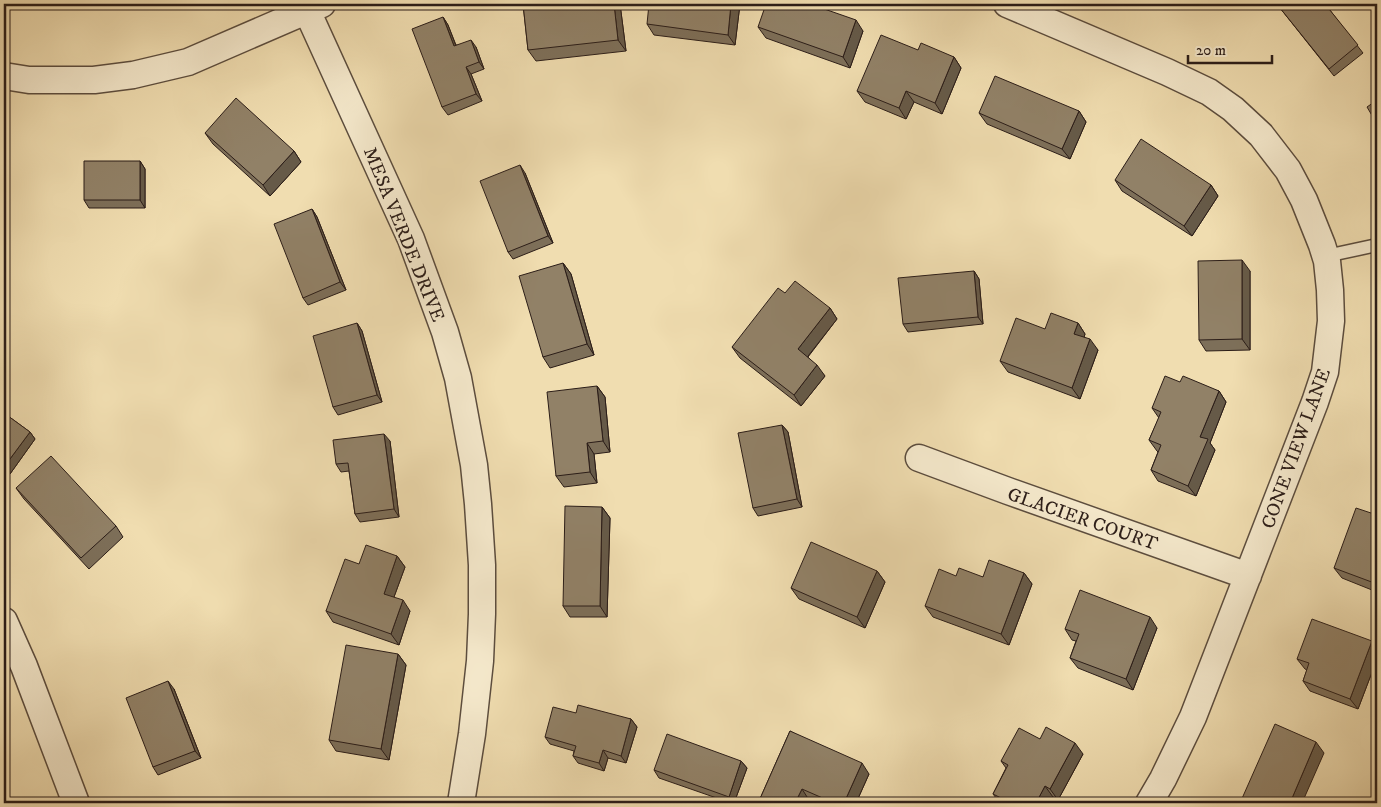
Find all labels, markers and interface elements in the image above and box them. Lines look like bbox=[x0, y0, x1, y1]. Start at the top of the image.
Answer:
scale bar bbox=[1188, 32, 1272, 64]
text: 20 m bbox=[1196, 41, 1226, 60]
street label: MESA VERDE DRIVE bbox=[358, 144, 449, 325]
street label: CONE VIEW LANE bbox=[1257, 365, 1336, 532]
street label: GLACIER COURT bbox=[1004, 483, 1161, 556]

